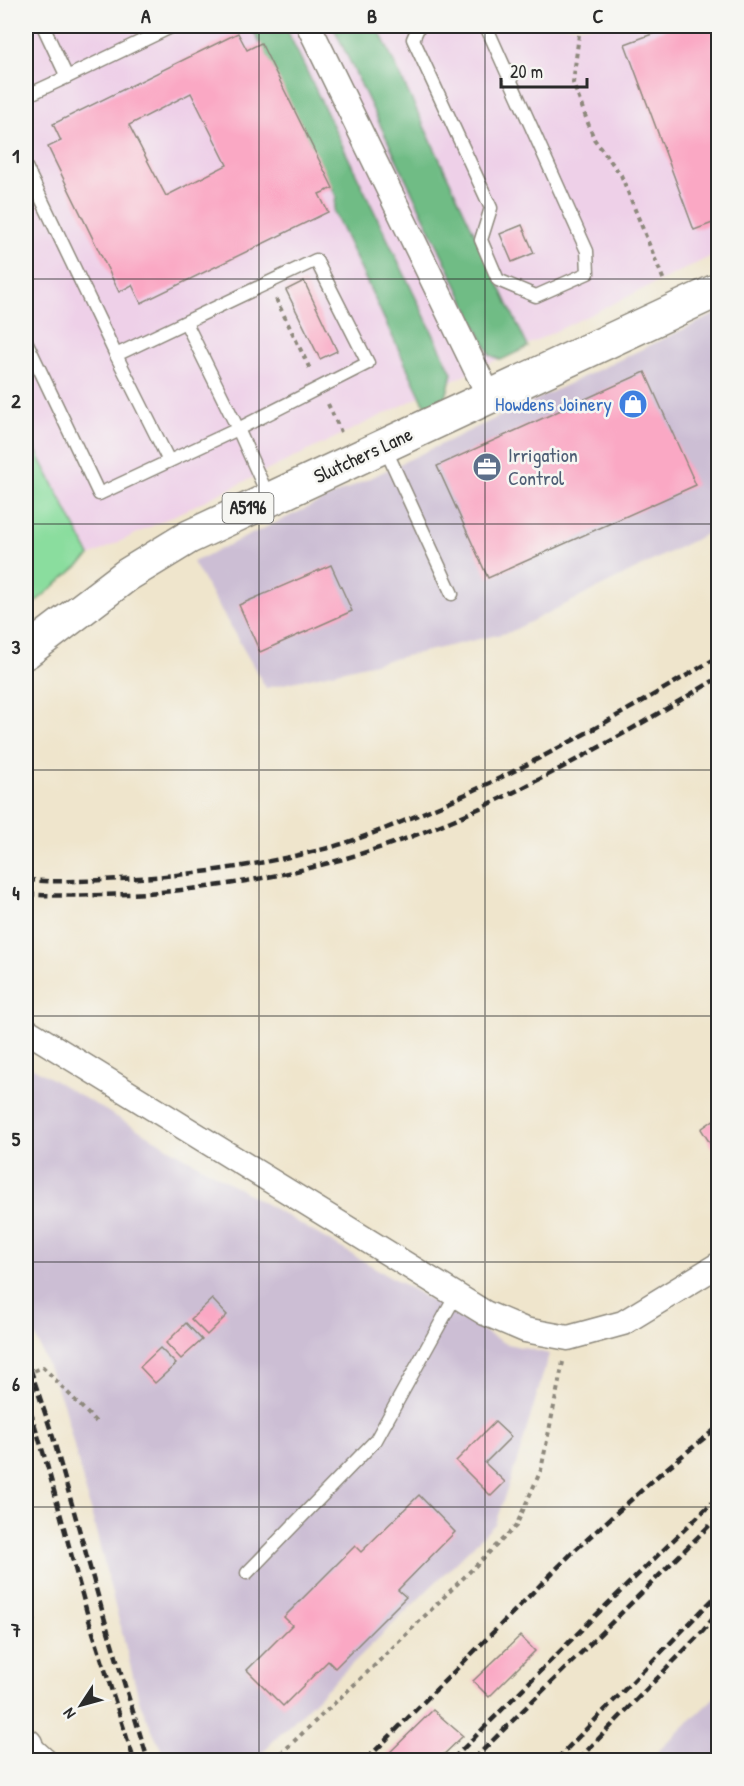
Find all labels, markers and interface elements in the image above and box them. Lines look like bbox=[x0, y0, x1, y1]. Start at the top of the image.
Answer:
text: A bbox=[141, 2, 151, 29]
text: B bbox=[367, 2, 377, 29]
text: C bbox=[593, 2, 604, 29]
scale bar bbox=[501, 51, 586, 89]
text: 20 m bbox=[510, 59, 543, 84]
text: 1 bbox=[12, 142, 20, 169]
text: 2 bbox=[11, 387, 21, 414]
shop icon: Howdens Joinery bbox=[617, 388, 649, 420]
place label: Howdens Joinery bbox=[495, 390, 612, 417]
street label: Slutchers Lane bbox=[309, 420, 416, 489]
place label: Irrigation Control bbox=[508, 441, 578, 491]
office icon: Irrigation Control bbox=[471, 451, 503, 483]
road number: A5196 bbox=[222, 493, 274, 523]
text: 3 bbox=[12, 633, 21, 660]
text: 4 bbox=[12, 879, 20, 906]
text: 5 bbox=[12, 1125, 21, 1152]
text: 6 bbox=[12, 1370, 20, 1397]
text: 7 bbox=[10, 1616, 21, 1643]
north arrow bbox=[51, 1675, 111, 1735]
text: N bbox=[57, 1704, 80, 1724]

